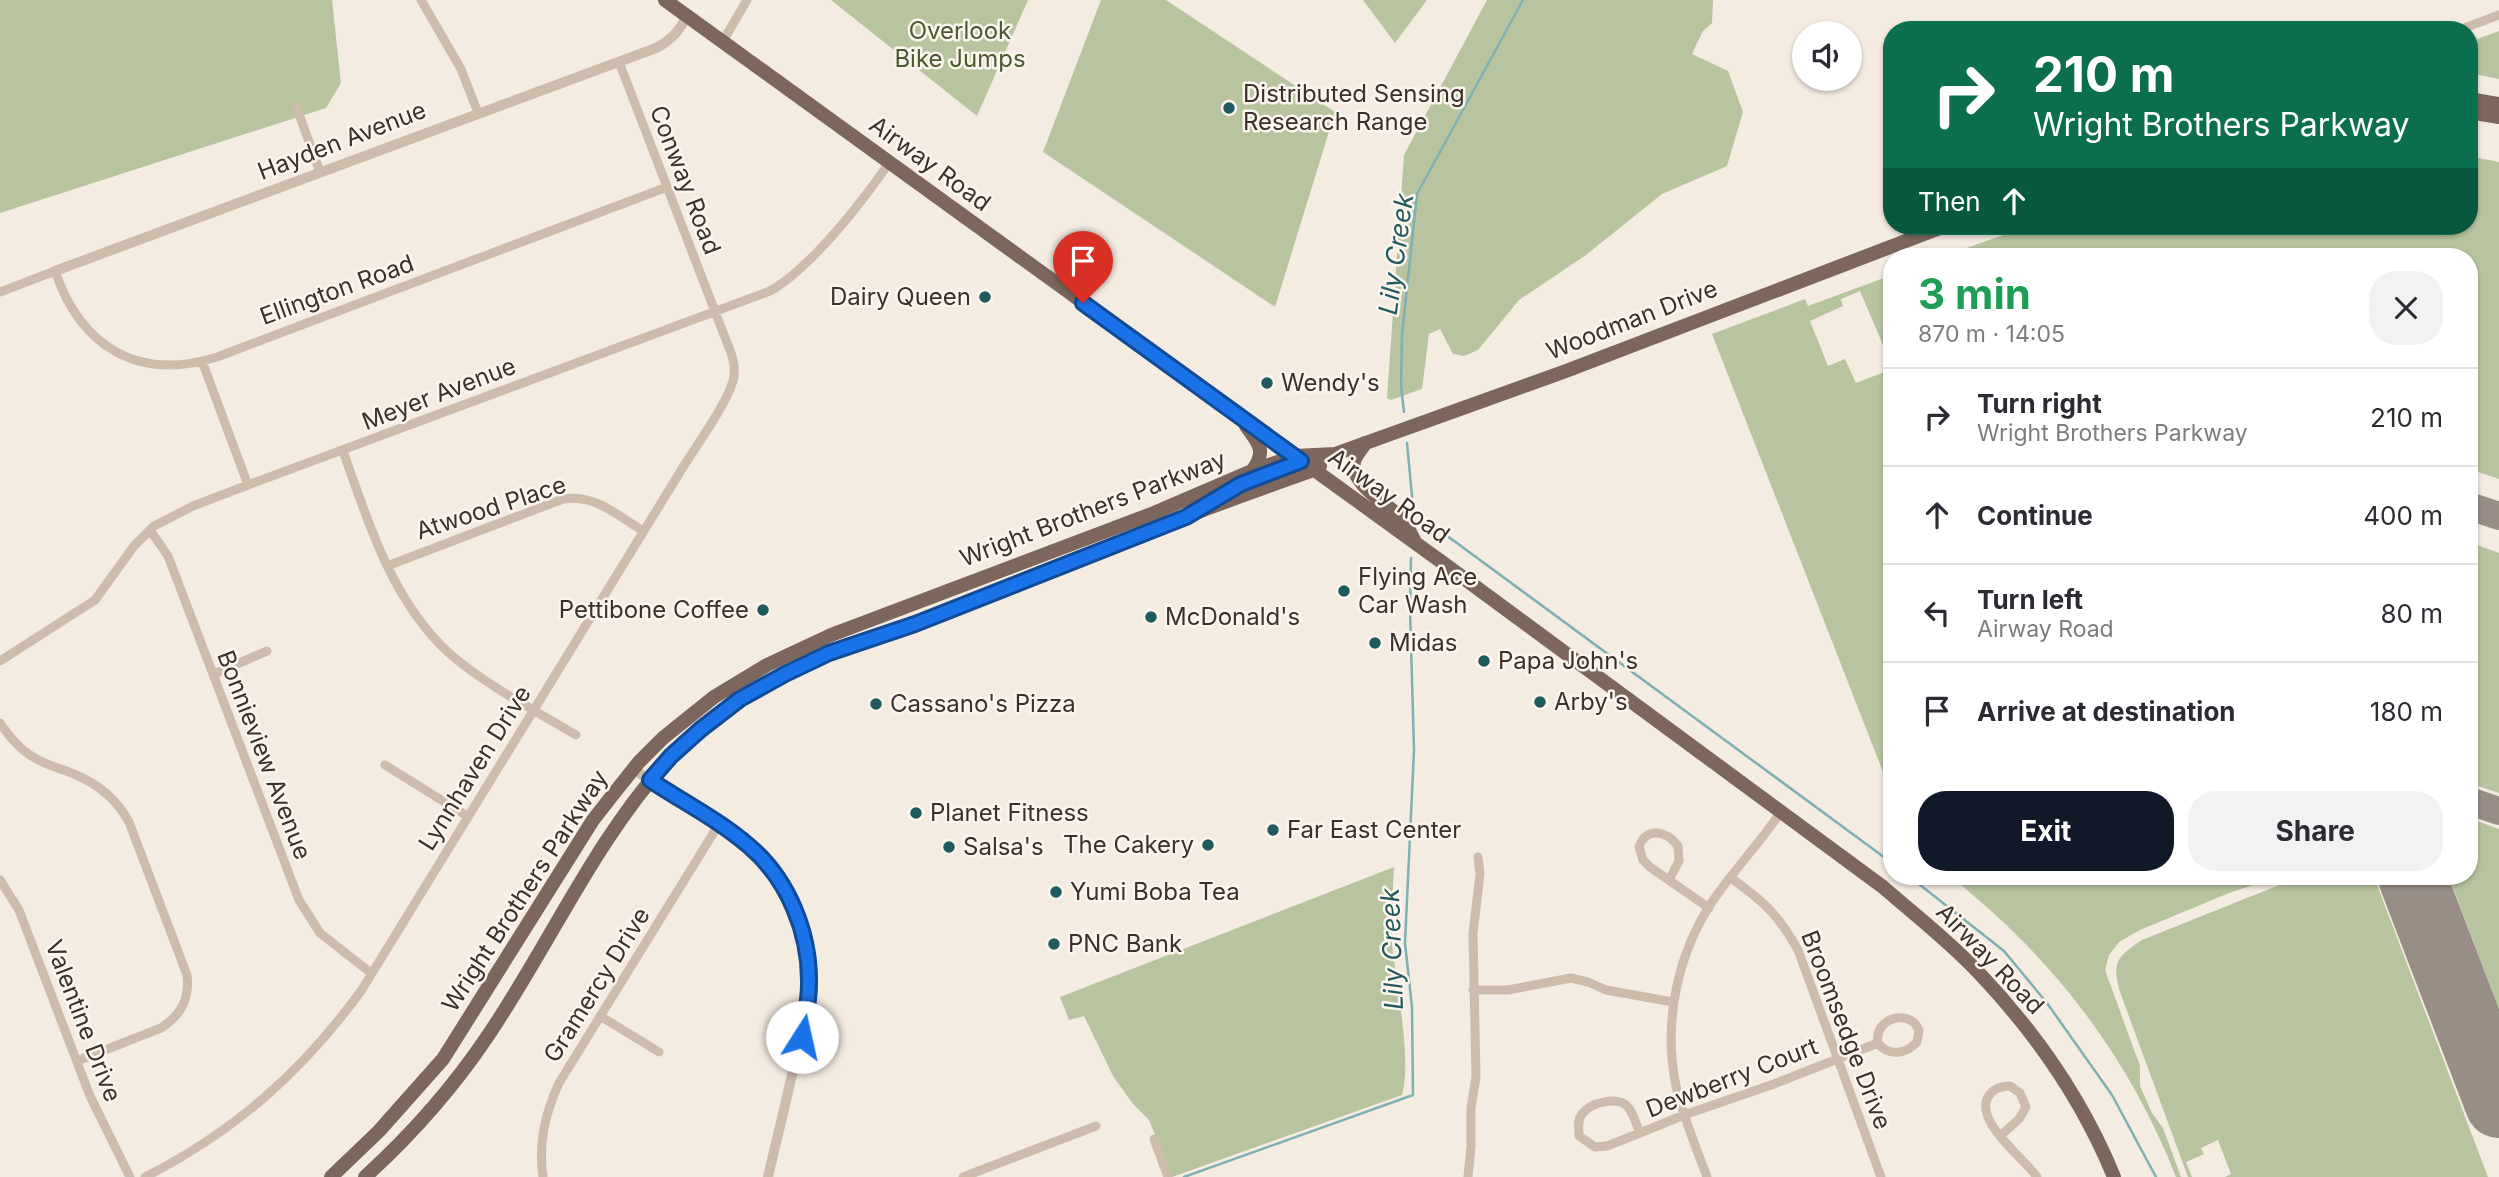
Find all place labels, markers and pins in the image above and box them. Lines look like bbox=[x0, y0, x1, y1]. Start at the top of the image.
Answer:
place label: Distributed Sensing Research Range bbox=[1243, 79, 1465, 136]
marker: Distributed Sensing Research Range bbox=[1221, 100, 1237, 116]
pin bbox=[1053, 231, 1113, 303]
place label: Dairy Queen bbox=[830, 282, 971, 311]
marker: Dairy Queen bbox=[977, 289, 993, 305]
place label: Wendy's bbox=[1281, 368, 1380, 397]
marker: Wendy's bbox=[1259, 375, 1275, 391]
place label: Flying Ace Car Wash bbox=[1358, 562, 1477, 619]
marker: Flying Ace Car Wash bbox=[1336, 583, 1352, 599]
place label: Pettibone Coffee bbox=[559, 595, 749, 624]
marker: Pettibone Coffee bbox=[755, 602, 771, 618]
place label: McDonald's bbox=[1165, 602, 1300, 631]
marker: McDonald's bbox=[1143, 609, 1159, 625]
place label: Midas bbox=[1389, 628, 1457, 657]
marker: Midas bbox=[1367, 635, 1383, 651]
place label: Papa John's bbox=[1498, 646, 1638, 675]
marker: Papa John's bbox=[1476, 653, 1492, 669]
place label: Arby's bbox=[1554, 687, 1628, 716]
place label: Cassano's Pizza bbox=[890, 689, 1076, 718]
marker: Arby's bbox=[1532, 694, 1548, 710]
marker: Cassano's Pizza bbox=[868, 696, 884, 712]
place label: Planet Fitness bbox=[930, 798, 1089, 827]
marker: Planet Fitness bbox=[908, 805, 924, 821]
place label: Far East Center bbox=[1287, 815, 1461, 844]
marker: Far East Center bbox=[1265, 822, 1281, 838]
place label: The Cakery bbox=[1063, 830, 1194, 859]
place label: Salsa's bbox=[963, 832, 1044, 861]
marker: The Cakery bbox=[1200, 837, 1216, 853]
marker: Salsa's bbox=[941, 839, 957, 855]
place label: Yumi Boba Tea bbox=[1070, 877, 1240, 906]
marker: Yumi Boba Tea bbox=[1048, 884, 1064, 900]
place label: PNC Bank bbox=[1068, 929, 1182, 958]
marker: PNC Bank bbox=[1046, 936, 1062, 952]

